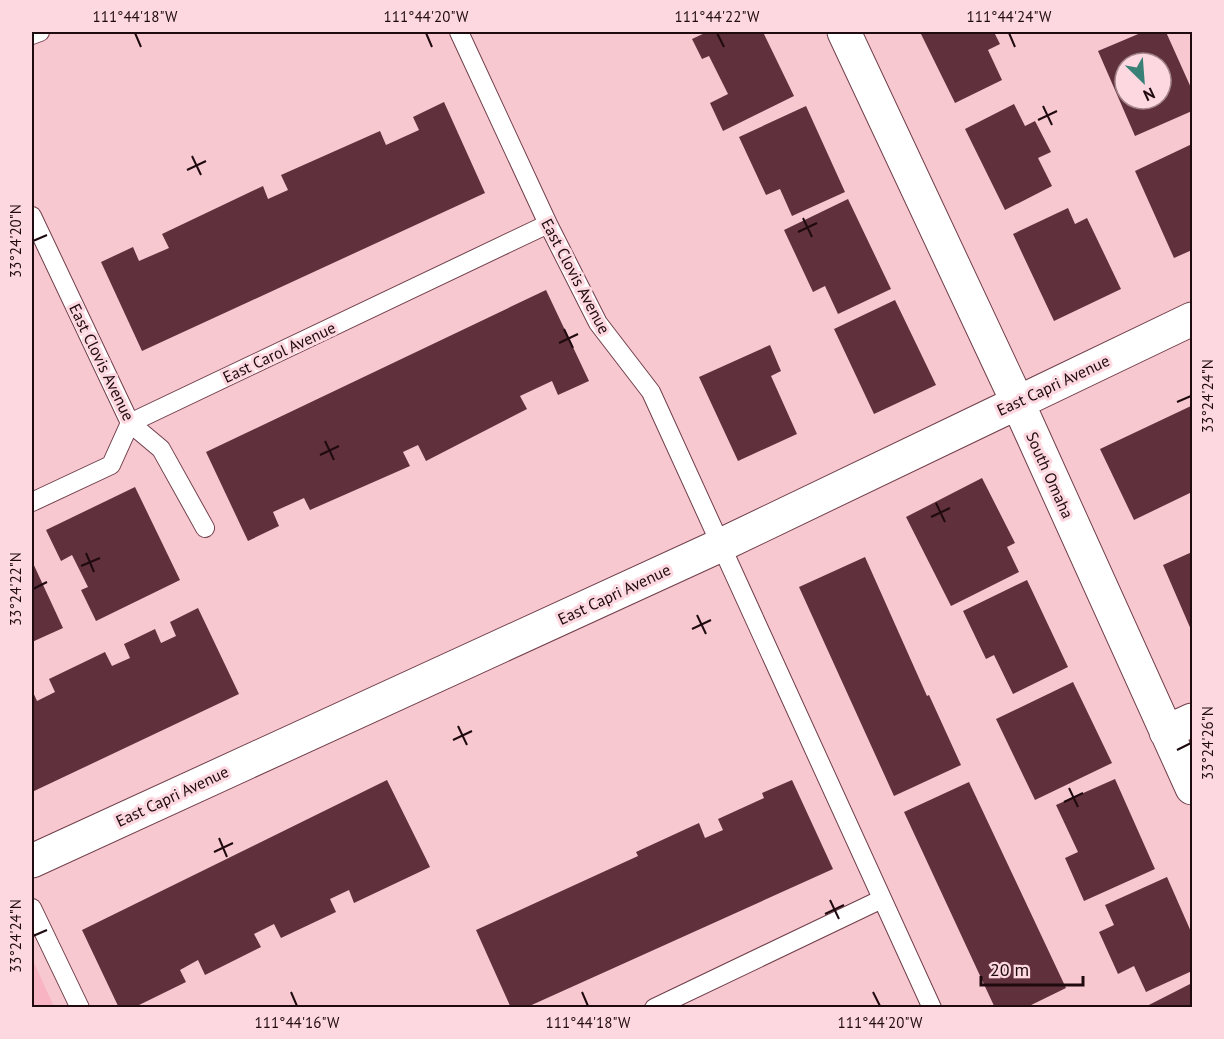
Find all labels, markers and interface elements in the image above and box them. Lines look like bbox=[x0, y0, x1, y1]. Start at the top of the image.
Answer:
text: 111°44'18"W bbox=[93, 7, 178, 26]
text: 111°44'20"W bbox=[384, 7, 469, 26]
text: 111°44'22"W bbox=[675, 7, 760, 26]
text: 111°44'24"W bbox=[967, 7, 1052, 26]
north arrow bbox=[1113, 51, 1173, 111]
text: N bbox=[1140, 83, 1158, 106]
text: 33°24'20"N bbox=[6, 204, 25, 278]
street label: East Clovis Avenue bbox=[537, 215, 615, 337]
street label: East Clovis Avenue bbox=[65, 300, 139, 424]
street label: East Carol Avenue bbox=[219, 317, 339, 387]
street label: East Capri Avenue bbox=[994, 350, 1112, 420]
text: 33°24'24"N bbox=[1198, 359, 1217, 433]
street label: South Omaha bbox=[1022, 429, 1078, 521]
text: 33°24'22"N bbox=[6, 552, 25, 626]
street label: East Capri Avenue bbox=[555, 559, 673, 629]
text: 33°24'26"N bbox=[1198, 706, 1217, 780]
street label: East Capri Avenue bbox=[113, 761, 231, 831]
text: 33°24'24"N bbox=[6, 899, 25, 973]
scale bar bbox=[981, 949, 1083, 987]
text: 20 m bbox=[990, 958, 1029, 981]
text: 111°44'16"W bbox=[255, 1013, 340, 1032]
text: 111°44'18"W bbox=[546, 1013, 631, 1032]
text: 111°44'20"W bbox=[838, 1013, 923, 1032]

